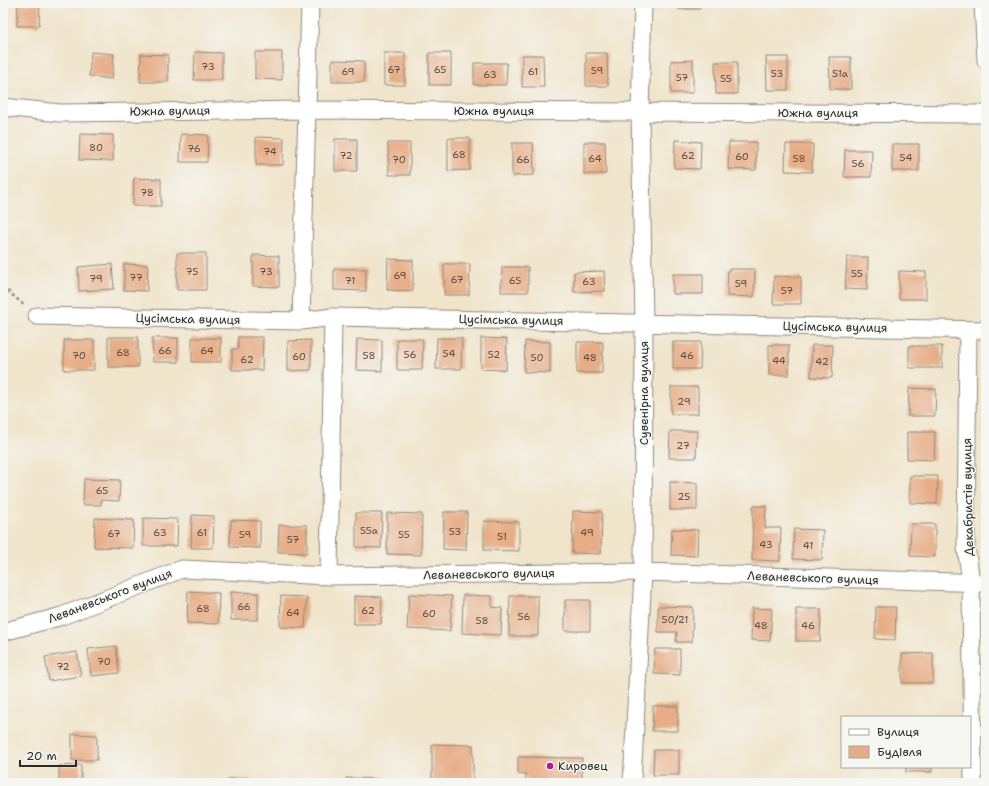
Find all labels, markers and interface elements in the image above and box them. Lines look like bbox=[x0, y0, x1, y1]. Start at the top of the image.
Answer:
house number: 73 bbox=[201, 60, 215, 73]
house number: 67 bbox=[388, 63, 400, 76]
house number: 65 bbox=[434, 63, 446, 76]
house number: 59 bbox=[591, 64, 603, 77]
house number: 69 bbox=[341, 65, 355, 78]
house number: 61 bbox=[528, 65, 538, 78]
house number: 53 bbox=[771, 67, 783, 80]
house number: 51а bbox=[832, 67, 849, 80]
house number: 63 bbox=[483, 68, 497, 81]
house number: 57 bbox=[676, 71, 688, 84]
house number: 55 bbox=[720, 72, 732, 85]
street label: Южна вулиця bbox=[130, 102, 210, 120]
street label: Южна вулиця bbox=[454, 103, 534, 119]
street label: Южна вулиця bbox=[778, 105, 858, 121]
house number: 80 bbox=[89, 141, 103, 154]
house number: 76 bbox=[187, 142, 201, 155]
house number: 74 bbox=[263, 145, 277, 158]
house number: 68 bbox=[452, 148, 466, 161]
house number: 72 bbox=[339, 149, 353, 162]
house number: 62 bbox=[681, 149, 695, 162]
house number: 60 bbox=[735, 150, 749, 163]
house number: 54 bbox=[900, 151, 912, 164]
house number: 64 bbox=[588, 152, 602, 165]
house number: 58 bbox=[793, 152, 805, 165]
house number: 70 bbox=[392, 153, 406, 166]
house number: 66 bbox=[516, 153, 530, 166]
house number: 56 bbox=[852, 157, 864, 170]
house number: 78 bbox=[140, 186, 154, 199]
house number: 75 bbox=[186, 265, 198, 278]
house number: 73 bbox=[259, 265, 273, 278]
house number: 55 bbox=[851, 267, 863, 280]
house number: 69 bbox=[393, 269, 407, 282]
house number: 77 bbox=[129, 271, 143, 284]
house number: 79 bbox=[89, 272, 103, 285]
house number: 67 bbox=[451, 273, 463, 286]
house number: 71 bbox=[345, 274, 355, 287]
house number: 65 bbox=[509, 274, 521, 287]
house number: 63 bbox=[582, 275, 596, 288]
house number: 59 bbox=[735, 277, 747, 290]
house number: 57 bbox=[781, 284, 793, 297]
street label: Цусімська вулиця bbox=[135, 310, 241, 328]
street label: Цусімська вулиця bbox=[458, 311, 564, 329]
street label: Цусімська вулиця bbox=[782, 318, 888, 336]
street label: Сувенірна вулиця bbox=[636, 341, 652, 445]
house number: 66 bbox=[158, 344, 172, 357]
house number: 64 bbox=[200, 344, 214, 357]
house number: 68 bbox=[116, 346, 130, 359]
house number: 54 bbox=[443, 347, 455, 360]
house number: 56 bbox=[404, 348, 416, 361]
house number: 52 bbox=[488, 348, 500, 361]
house number: 70 bbox=[72, 349, 86, 362]
house number: 58 bbox=[363, 349, 375, 362]
house number: 46 bbox=[680, 349, 694, 362]
house number: 60 bbox=[292, 350, 306, 363]
house number: 50 bbox=[530, 351, 544, 364]
house number: 48 bbox=[583, 351, 597, 364]
house number: 62 bbox=[240, 353, 254, 366]
house number: 44 bbox=[772, 354, 786, 367]
house number: 42 bbox=[815, 355, 829, 368]
house number: 29 bbox=[677, 395, 691, 408]
street label: Декабристів вулиця bbox=[959, 438, 977, 556]
house number: 27 bbox=[676, 439, 690, 452]
house number: 65 bbox=[96, 484, 108, 497]
house number: 25 bbox=[678, 490, 690, 503]
house number: 55а bbox=[360, 524, 379, 537]
house number: 53 bbox=[449, 525, 461, 538]
house number: 63 bbox=[153, 526, 167, 539]
house number: 61 bbox=[197, 526, 207, 539]
house number: 49 bbox=[580, 526, 594, 539]
house number: 67 bbox=[108, 527, 120, 540]
house number: 59 bbox=[239, 528, 251, 541]
house number: 55 bbox=[398, 528, 410, 541]
house number: 51 bbox=[497, 530, 507, 543]
house number: 57 bbox=[287, 533, 299, 546]
house number: 43 bbox=[759, 538, 773, 551]
house number: 41 bbox=[803, 539, 813, 552]
street label: Леваневського вулиця bbox=[46, 565, 174, 627]
street label: Леваневського вулиця bbox=[423, 565, 555, 583]
street label: Леваневського вулиця bbox=[747, 568, 879, 588]
house number: 66 bbox=[237, 600, 251, 613]
house number: 68 bbox=[196, 602, 210, 615]
house number: 62 bbox=[361, 604, 375, 617]
house number: 64 bbox=[286, 606, 300, 619]
house number: 60 bbox=[422, 607, 436, 620]
house number: 56 bbox=[518, 610, 530, 623]
house number: 50/21 bbox=[662, 613, 688, 626]
house number: 58 bbox=[476, 614, 488, 627]
house number: 48 bbox=[754, 619, 768, 632]
house number: 46 bbox=[801, 619, 815, 632]
house number: 70 bbox=[97, 655, 111, 668]
house number: 72 bbox=[56, 660, 70, 673]
legend bbox=[841, 716, 971, 768]
text: Вулиця bbox=[877, 724, 919, 740]
scale bar bbox=[20, 742, 76, 768]
text: Будівля bbox=[877, 744, 922, 760]
text: 20 m bbox=[26, 748, 57, 764]
place label: Кировец bbox=[558, 758, 608, 774]
marker: Кировец bbox=[545, 761, 555, 771]

